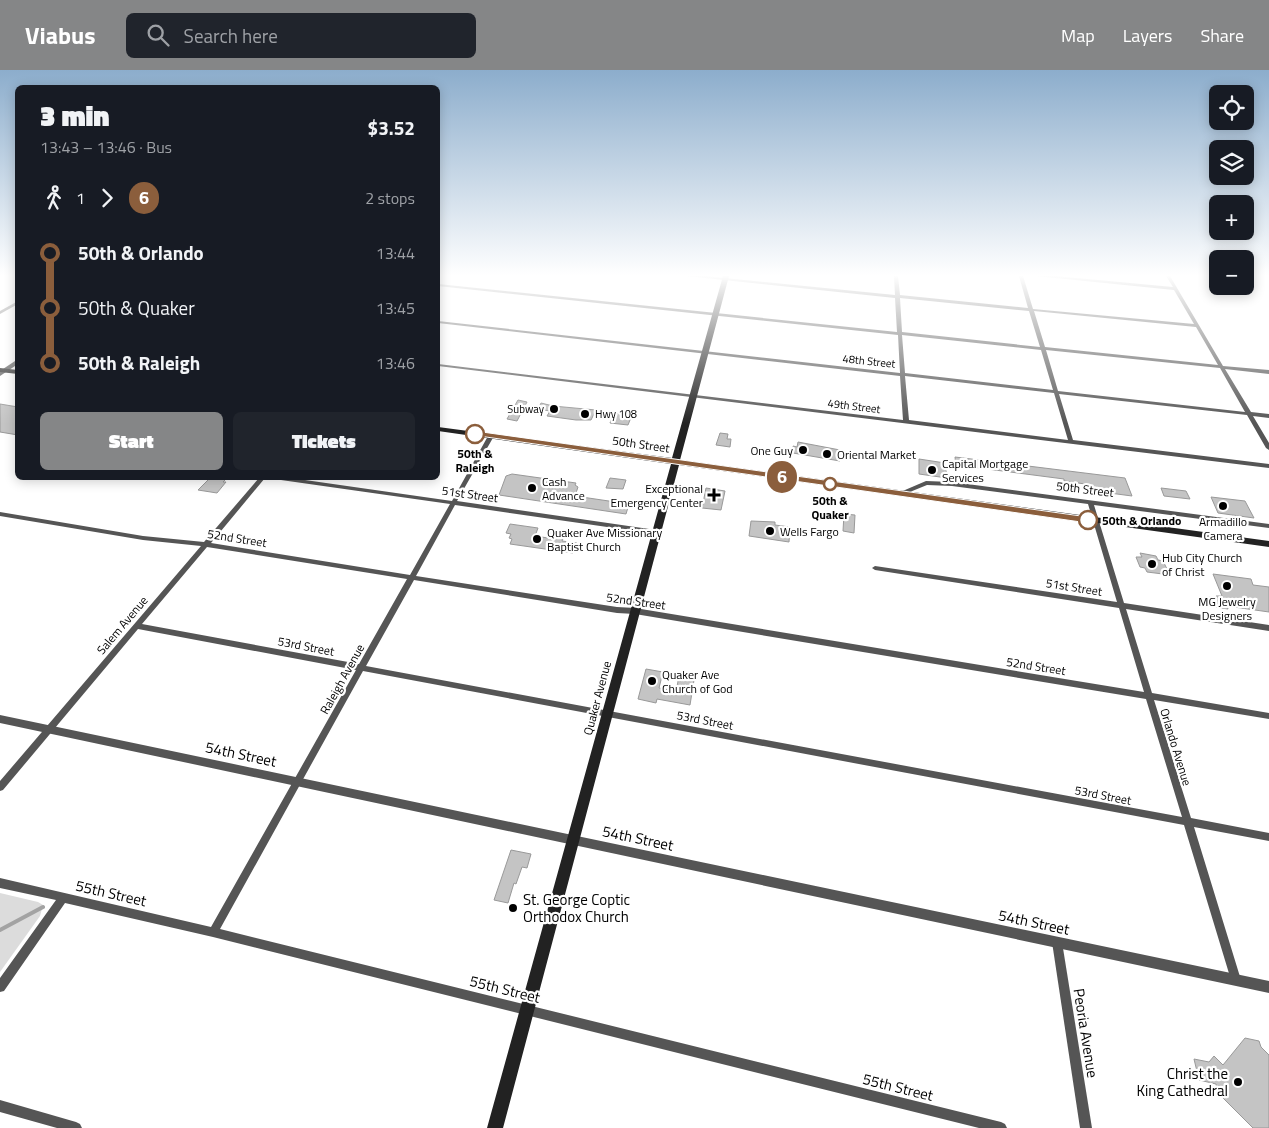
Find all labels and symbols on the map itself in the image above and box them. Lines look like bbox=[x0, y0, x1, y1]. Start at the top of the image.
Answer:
street label: 48th Street bbox=[842, 350, 896, 372]
street label: 49th Street bbox=[827, 395, 881, 417]
place label: Subway bbox=[507, 401, 545, 417]
marker: Subway bbox=[548, 403, 560, 415]
place label: Hwy 108 bbox=[595, 406, 637, 422]
marker: Hwy 108 bbox=[579, 408, 591, 420]
marker: 50th & Raleigh bbox=[465, 424, 485, 444]
street label: 50th Street bbox=[611, 431, 672, 458]
place label: One Guy bbox=[750, 441, 793, 460]
place label: 50th & Raleigh bbox=[455, 444, 495, 477]
marker: One Guy bbox=[797, 444, 809, 456]
place label: Oriental Market bbox=[837, 445, 917, 464]
marker: Oriental Market bbox=[821, 448, 833, 460]
place label: Capital Mortgage Services bbox=[942, 454, 1028, 487]
line badge: 6 bbox=[766, 461, 798, 493]
marker: Capital Mortgage Services bbox=[926, 464, 938, 476]
place label: Cash Advance bbox=[542, 472, 585, 505]
street label: 50th Street bbox=[1055, 476, 1116, 502]
marker: 50th & Quaker bbox=[823, 477, 837, 491]
place label: Exceptional Emergency Center bbox=[611, 479, 703, 512]
street label: 51st Street bbox=[441, 481, 500, 507]
marker: Cash Advance bbox=[526, 482, 538, 494]
marker: Exceptional Emergency Center bbox=[707, 488, 721, 502]
place label: 50th & Quaker bbox=[811, 491, 849, 524]
marker: Armadillo Camera bbox=[1217, 500, 1229, 512]
marker: 50th & Orlando bbox=[1078, 510, 1098, 530]
place label: 50th & Orlando bbox=[1102, 511, 1181, 530]
place label: Armadillo Camera bbox=[1199, 512, 1247, 545]
place label: Wells Fargo bbox=[780, 522, 839, 541]
place label: Quaker Ave Missionary Baptist Church bbox=[547, 523, 662, 556]
street label: 52nd Street bbox=[206, 524, 269, 552]
marker: Wells Fargo bbox=[764, 525, 776, 537]
marker: Quaker Ave Missionary Baptist Church bbox=[531, 533, 543, 545]
place label: Hub City Church of Christ bbox=[1162, 548, 1242, 581]
marker: Hub City Church of Christ bbox=[1146, 558, 1158, 570]
street label: 51st Street bbox=[1044, 573, 1104, 601]
marker: MG Jewelry Designers bbox=[1221, 580, 1233, 592]
street label: 52nd Street bbox=[605, 587, 668, 615]
street label: Salem Avenue bbox=[92, 591, 152, 659]
place label: MG Jewelry Designers bbox=[1198, 592, 1256, 625]
street label: 53rd Street bbox=[276, 631, 337, 661]
street label: Raleigh Avenue bbox=[315, 640, 369, 718]
street label: 52nd Street bbox=[1005, 652, 1068, 680]
street label: Quaker Avenue bbox=[578, 659, 616, 737]
place label: Quaker Ave Church of God bbox=[662, 665, 733, 698]
marker: Quaker Ave Church of God bbox=[646, 675, 658, 687]
street label: 53rd Street bbox=[675, 705, 736, 735]
street label: Orlando Avenue bbox=[1155, 706, 1197, 788]
street label: 54th Street bbox=[203, 735, 279, 773]
street label: 53rd Street bbox=[1073, 780, 1134, 810]
street label: 54th Street bbox=[600, 819, 676, 857]
street label: 55th Street bbox=[73, 874, 149, 912]
place label: St. George Coptic Orthodox Church bbox=[523, 888, 630, 928]
marker: St. George Coptic Orthodox Church bbox=[507, 902, 519, 914]
street label: 54th Street bbox=[996, 903, 1072, 941]
street label: 55th Street bbox=[467, 969, 543, 1009]
street label: Peoria Avenue bbox=[1068, 986, 1104, 1080]
place label: Christ the King Cathedral bbox=[1136, 1062, 1228, 1102]
street label: 55th Street bbox=[860, 1067, 936, 1107]
marker: Christ the King Cathedral bbox=[1232, 1076, 1244, 1088]

